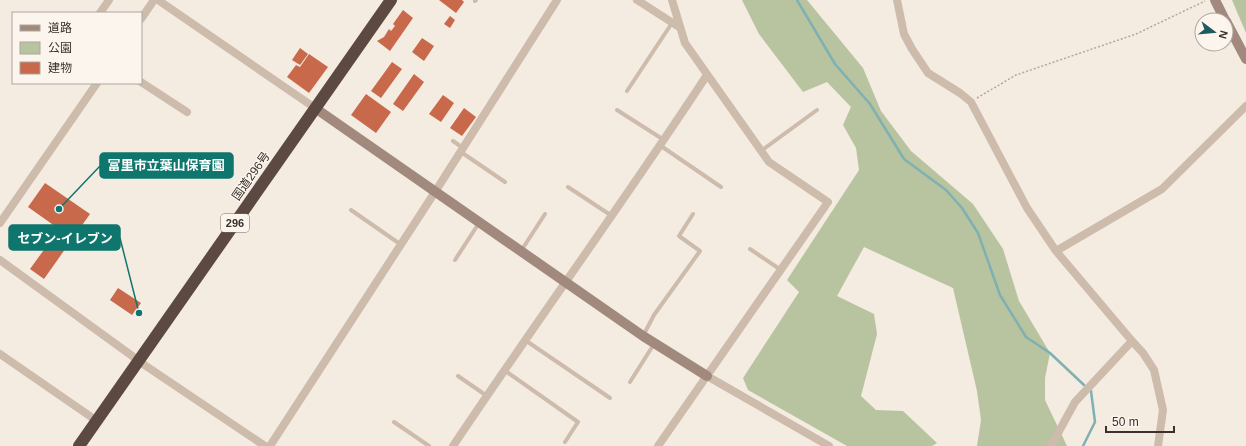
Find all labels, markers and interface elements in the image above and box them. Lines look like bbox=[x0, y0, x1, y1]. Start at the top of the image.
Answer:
legend bbox=[12, 12, 142, 84]
north arrow bbox=[1194, 12, 1234, 52]
text: 道路 bbox=[48, 21, 72, 35]
text: N bbox=[1217, 29, 1230, 40]
text: 公園 bbox=[48, 41, 72, 55]
text: 建物 bbox=[48, 61, 72, 75]
street label: 国道296号 bbox=[229, 149, 273, 203]
callout: 富里市立葉山保育園 bbox=[100, 153, 233, 178]
text: 富里市立葉山保育園 bbox=[107, 158, 225, 173]
road number: 296 bbox=[221, 214, 249, 232]
callout: セブン-イレブン bbox=[9, 225, 120, 250]
text: セブン-イレブン bbox=[17, 231, 113, 246]
scale bar bbox=[1106, 408, 1174, 434]
text: 50 m bbox=[1112, 415, 1139, 429]

